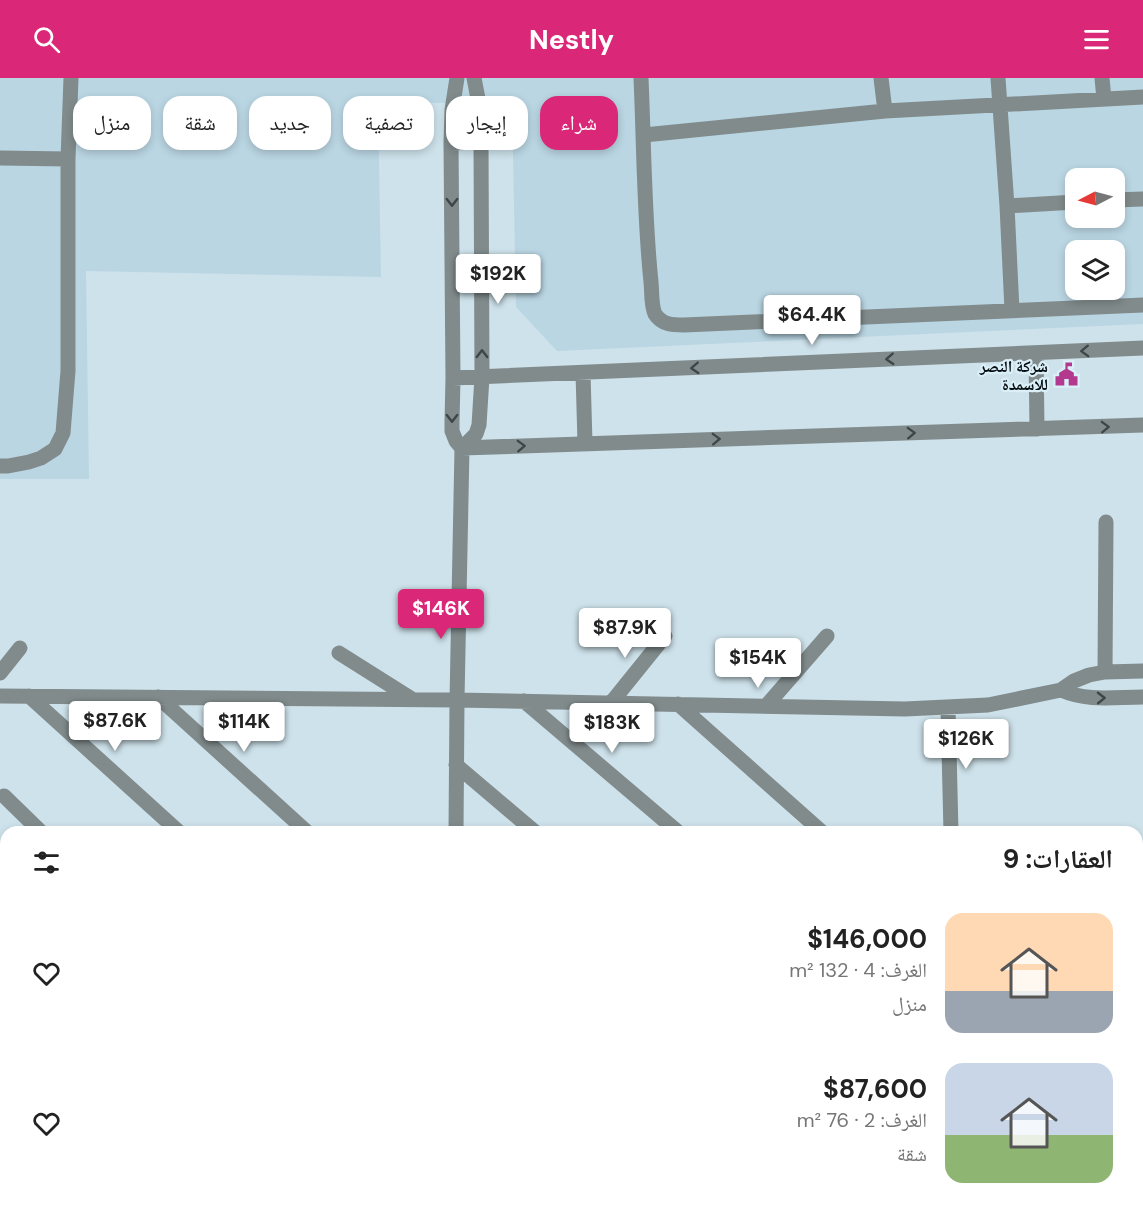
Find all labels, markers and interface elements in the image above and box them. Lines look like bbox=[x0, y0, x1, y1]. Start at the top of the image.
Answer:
text: Nestly bbox=[529, 22, 614, 57]
icon: search bbox=[30, 23, 63, 56]
icon: menu bbox=[1080, 23, 1113, 56]
chip: منزل bbox=[73, 96, 151, 150]
chip: شقة bbox=[163, 96, 237, 150]
chip: جديد bbox=[249, 96, 331, 150]
chip: تصفية bbox=[343, 96, 434, 150]
chip: إيجار bbox=[446, 96, 528, 150]
chip: شراء bbox=[540, 96, 618, 150]
north arrow bbox=[1065, 168, 1125, 228]
map controls bbox=[1065, 168, 1125, 300]
one-way arrow bbox=[446, 197, 458, 206]
button: layers bbox=[1065, 240, 1125, 300]
pin: $192K bbox=[456, 254, 540, 305]
text: $192K bbox=[470, 260, 526, 286]
pin: $64.4K bbox=[763, 295, 861, 346]
text: $64.4K bbox=[778, 301, 846, 327]
one-way arrow bbox=[1080, 344, 1089, 357]
one-way arrow bbox=[476, 349, 488, 358]
one-way arrow bbox=[885, 353, 894, 366]
place label: شركة النصر للاسمدة bbox=[979, 356, 1048, 395]
one-way arrow bbox=[690, 361, 699, 374]
public building icon: شركة النصر للاسمدة bbox=[1053, 362, 1079, 388]
one-way arrow bbox=[446, 413, 458, 422]
one-way arrow bbox=[1101, 420, 1110, 433]
one-way arrow bbox=[906, 427, 915, 439]
one-way arrow bbox=[711, 433, 720, 445]
one-way arrow bbox=[516, 439, 525, 452]
pin: $146K bbox=[399, 589, 483, 640]
text: $146K bbox=[412, 595, 470, 621]
pin: $87.9K bbox=[576, 608, 674, 659]
text: $87.9K bbox=[593, 614, 657, 640]
pin: $154K bbox=[716, 638, 800, 689]
text: $154K bbox=[729, 644, 787, 670]
one-way arrow bbox=[1097, 691, 1106, 704]
pin: $87.6K bbox=[66, 701, 164, 752]
pin: $114K bbox=[202, 702, 286, 753]
pin: $183K bbox=[570, 703, 654, 754]
text: $87.6K bbox=[83, 707, 147, 733]
text: $114K bbox=[218, 708, 270, 734]
text: $183K bbox=[583, 709, 641, 735]
pin: $126K bbox=[924, 719, 1008, 770]
text: $126K bbox=[938, 725, 994, 751]
text: العقارات: 9 bbox=[1003, 842, 1113, 876]
icon: filters bbox=[30, 846, 63, 879]
text: $146,000 bbox=[807, 922, 927, 956]
icon: home bbox=[993, 937, 1065, 1009]
icon: heart bbox=[30, 957, 63, 990]
text: الغرف: 4 · 132 m² bbox=[789, 957, 927, 983]
text: منزل bbox=[892, 991, 927, 1017]
text: $87,600 bbox=[823, 1072, 927, 1106]
icon: home bbox=[993, 1087, 1065, 1159]
icon: heart bbox=[30, 1107, 63, 1140]
text: الغرف: 2 · 76 m² bbox=[797, 1107, 927, 1133]
text: شقة bbox=[897, 1141, 927, 1167]

